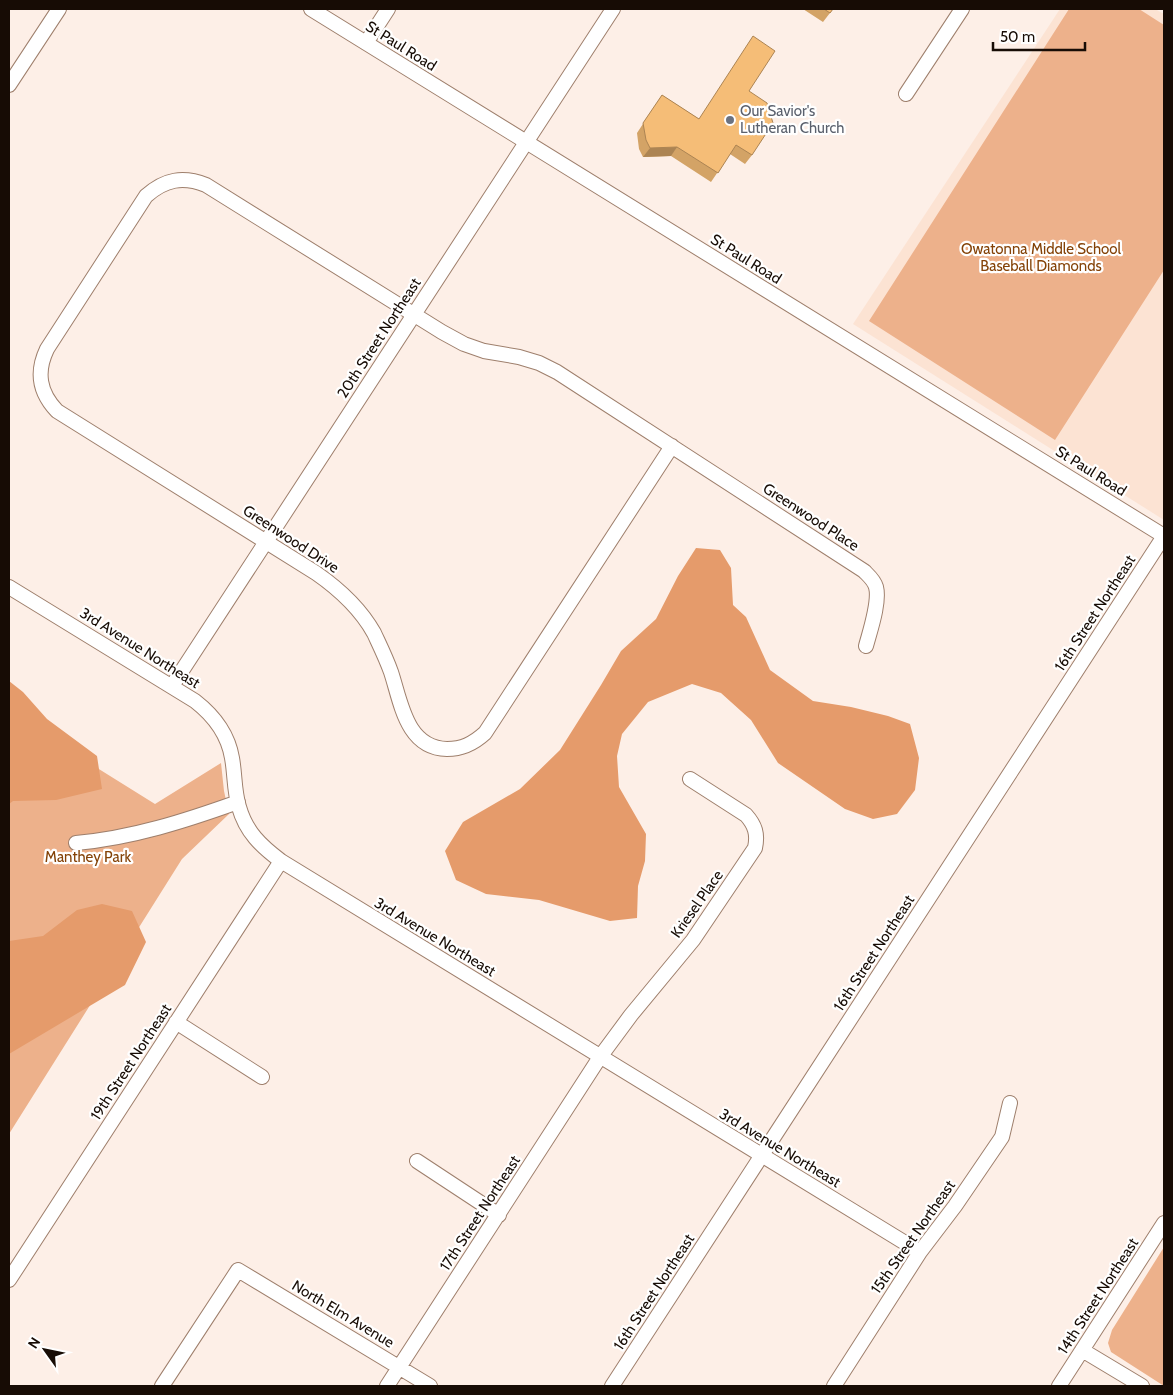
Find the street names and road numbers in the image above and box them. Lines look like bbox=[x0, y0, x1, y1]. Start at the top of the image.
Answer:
street label: St Paul Road bbox=[362, 17, 440, 75]
street label: St Paul Road bbox=[707, 230, 785, 288]
street label: 20th Street Northeast bbox=[333, 275, 425, 401]
street label: St Paul Road bbox=[1052, 442, 1130, 500]
street label: Greenwood Place bbox=[760, 479, 863, 555]
street label: Greenwood Drive bbox=[240, 501, 343, 577]
street label: 16th Street Northeast bbox=[1051, 552, 1139, 674]
street label: 3rd Avenue Northeast bbox=[77, 604, 203, 692]
street label: Kriesel Place bbox=[667, 866, 727, 941]
street label: 16th Street Northeast bbox=[830, 892, 918, 1014]
street label: 3rd Avenue Northeast bbox=[371, 894, 499, 980]
street label: 19th Street Northeast bbox=[87, 1001, 175, 1123]
street label: 3rd Avenue Northeast bbox=[716, 1105, 844, 1191]
street label: 17th Street Northeast bbox=[436, 1152, 524, 1274]
street label: 15th Street Northeast bbox=[867, 1177, 959, 1297]
street label: 16th Street Northeast bbox=[610, 1231, 698, 1353]
street label: 14th Street Northeast bbox=[1054, 1235, 1142, 1357]
street label: North Elm Avenue bbox=[289, 1276, 398, 1352]

